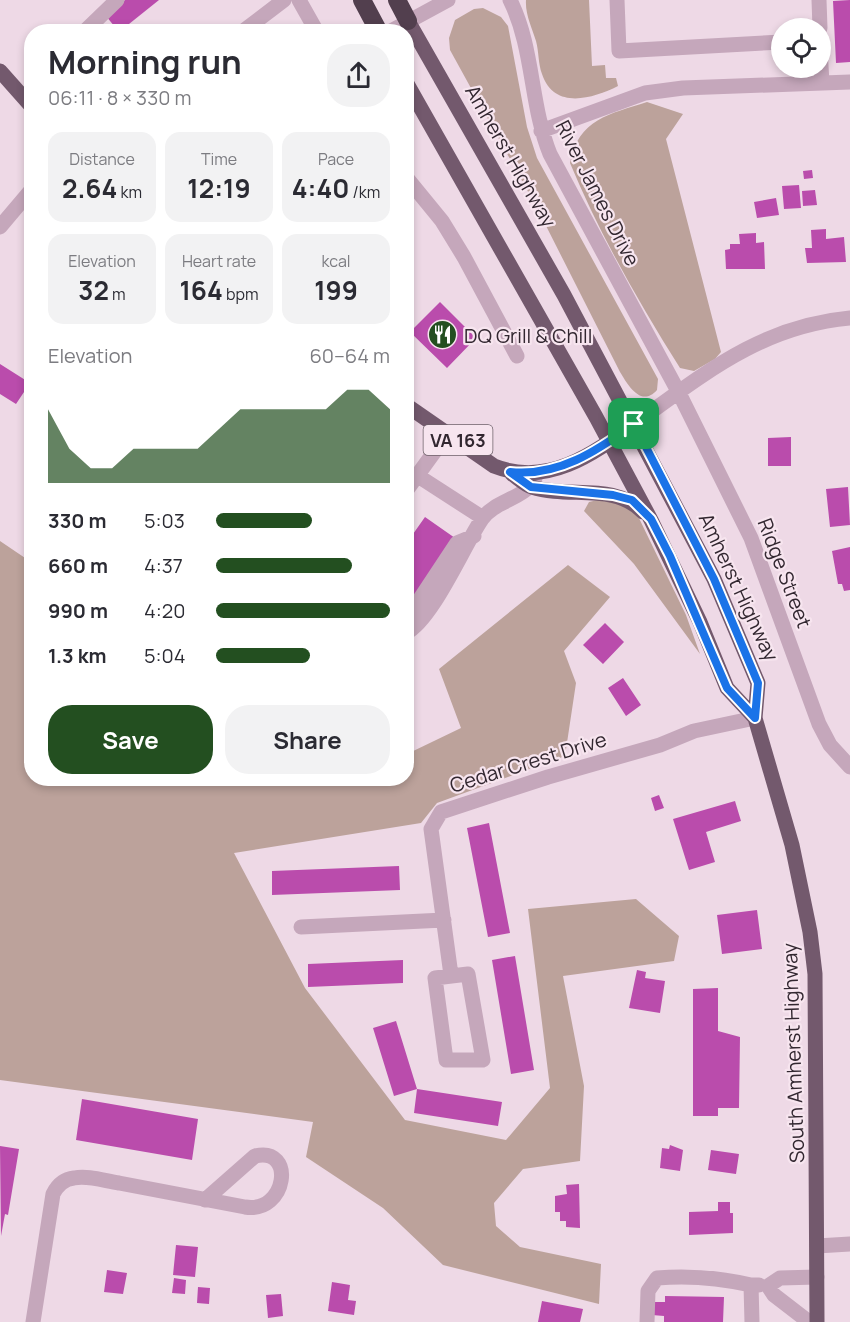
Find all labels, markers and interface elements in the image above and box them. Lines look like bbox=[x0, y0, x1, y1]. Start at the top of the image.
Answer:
map controls bbox=[771, 18, 831, 78]
button: locate bbox=[771, 18, 831, 78]
text: Morning run bbox=[48, 39, 242, 84]
button: share bbox=[327, 44, 390, 107]
street label: Amherst Highway bbox=[459, 80, 563, 233]
text: 06:11 · 8 × 330 m bbox=[48, 84, 191, 111]
street label: River James Drive bbox=[550, 116, 646, 270]
text: Distance bbox=[69, 148, 135, 170]
text: Time bbox=[201, 148, 237, 170]
text: Pace bbox=[318, 148, 354, 170]
text: 2.64 bbox=[62, 170, 117, 206]
text: 12:19 bbox=[187, 170, 251, 206]
text: 4:40 bbox=[292, 170, 349, 206]
text: km bbox=[117, 181, 142, 203]
text: /km bbox=[349, 181, 380, 203]
text: Elevation bbox=[68, 250, 136, 272]
text: Heart rate bbox=[182, 250, 256, 272]
text: kcal bbox=[321, 250, 351, 272]
text: 32 bbox=[78, 272, 109, 308]
text: 164 bbox=[179, 272, 223, 308]
text: 199 bbox=[314, 272, 358, 308]
text: m bbox=[109, 283, 126, 305]
text: bpm bbox=[223, 283, 259, 305]
restaurant icon: DQ Grill & Chill bbox=[427, 319, 459, 351]
place label: DQ Grill & Chill bbox=[464, 322, 592, 349]
text: Elevation bbox=[48, 342, 132, 369]
text: 60–64 m bbox=[309, 342, 390, 369]
pin bbox=[608, 398, 659, 449]
icon: arrive bbox=[617, 407, 650, 440]
road number: VA 163 bbox=[424, 425, 492, 455]
text: 330 m bbox=[48, 507, 106, 534]
text: 5:03 bbox=[144, 507, 185, 534]
street label: Amherst Highway bbox=[693, 509, 785, 666]
street label: Ridge Street bbox=[752, 514, 818, 632]
text: 660 m bbox=[48, 552, 108, 579]
text: 4:37 bbox=[144, 552, 183, 579]
text: 990 m bbox=[48, 597, 108, 624]
text: 4:20 bbox=[144, 597, 185, 624]
text: 1.3 km bbox=[48, 642, 106, 669]
text: 5:04 bbox=[144, 642, 186, 669]
button: Save bbox=[48, 705, 213, 774]
button: Share bbox=[225, 705, 390, 774]
street label: Cedar Crest Drive bbox=[446, 725, 610, 799]
street label: South Amherst Highway bbox=[776, 942, 810, 1164]

